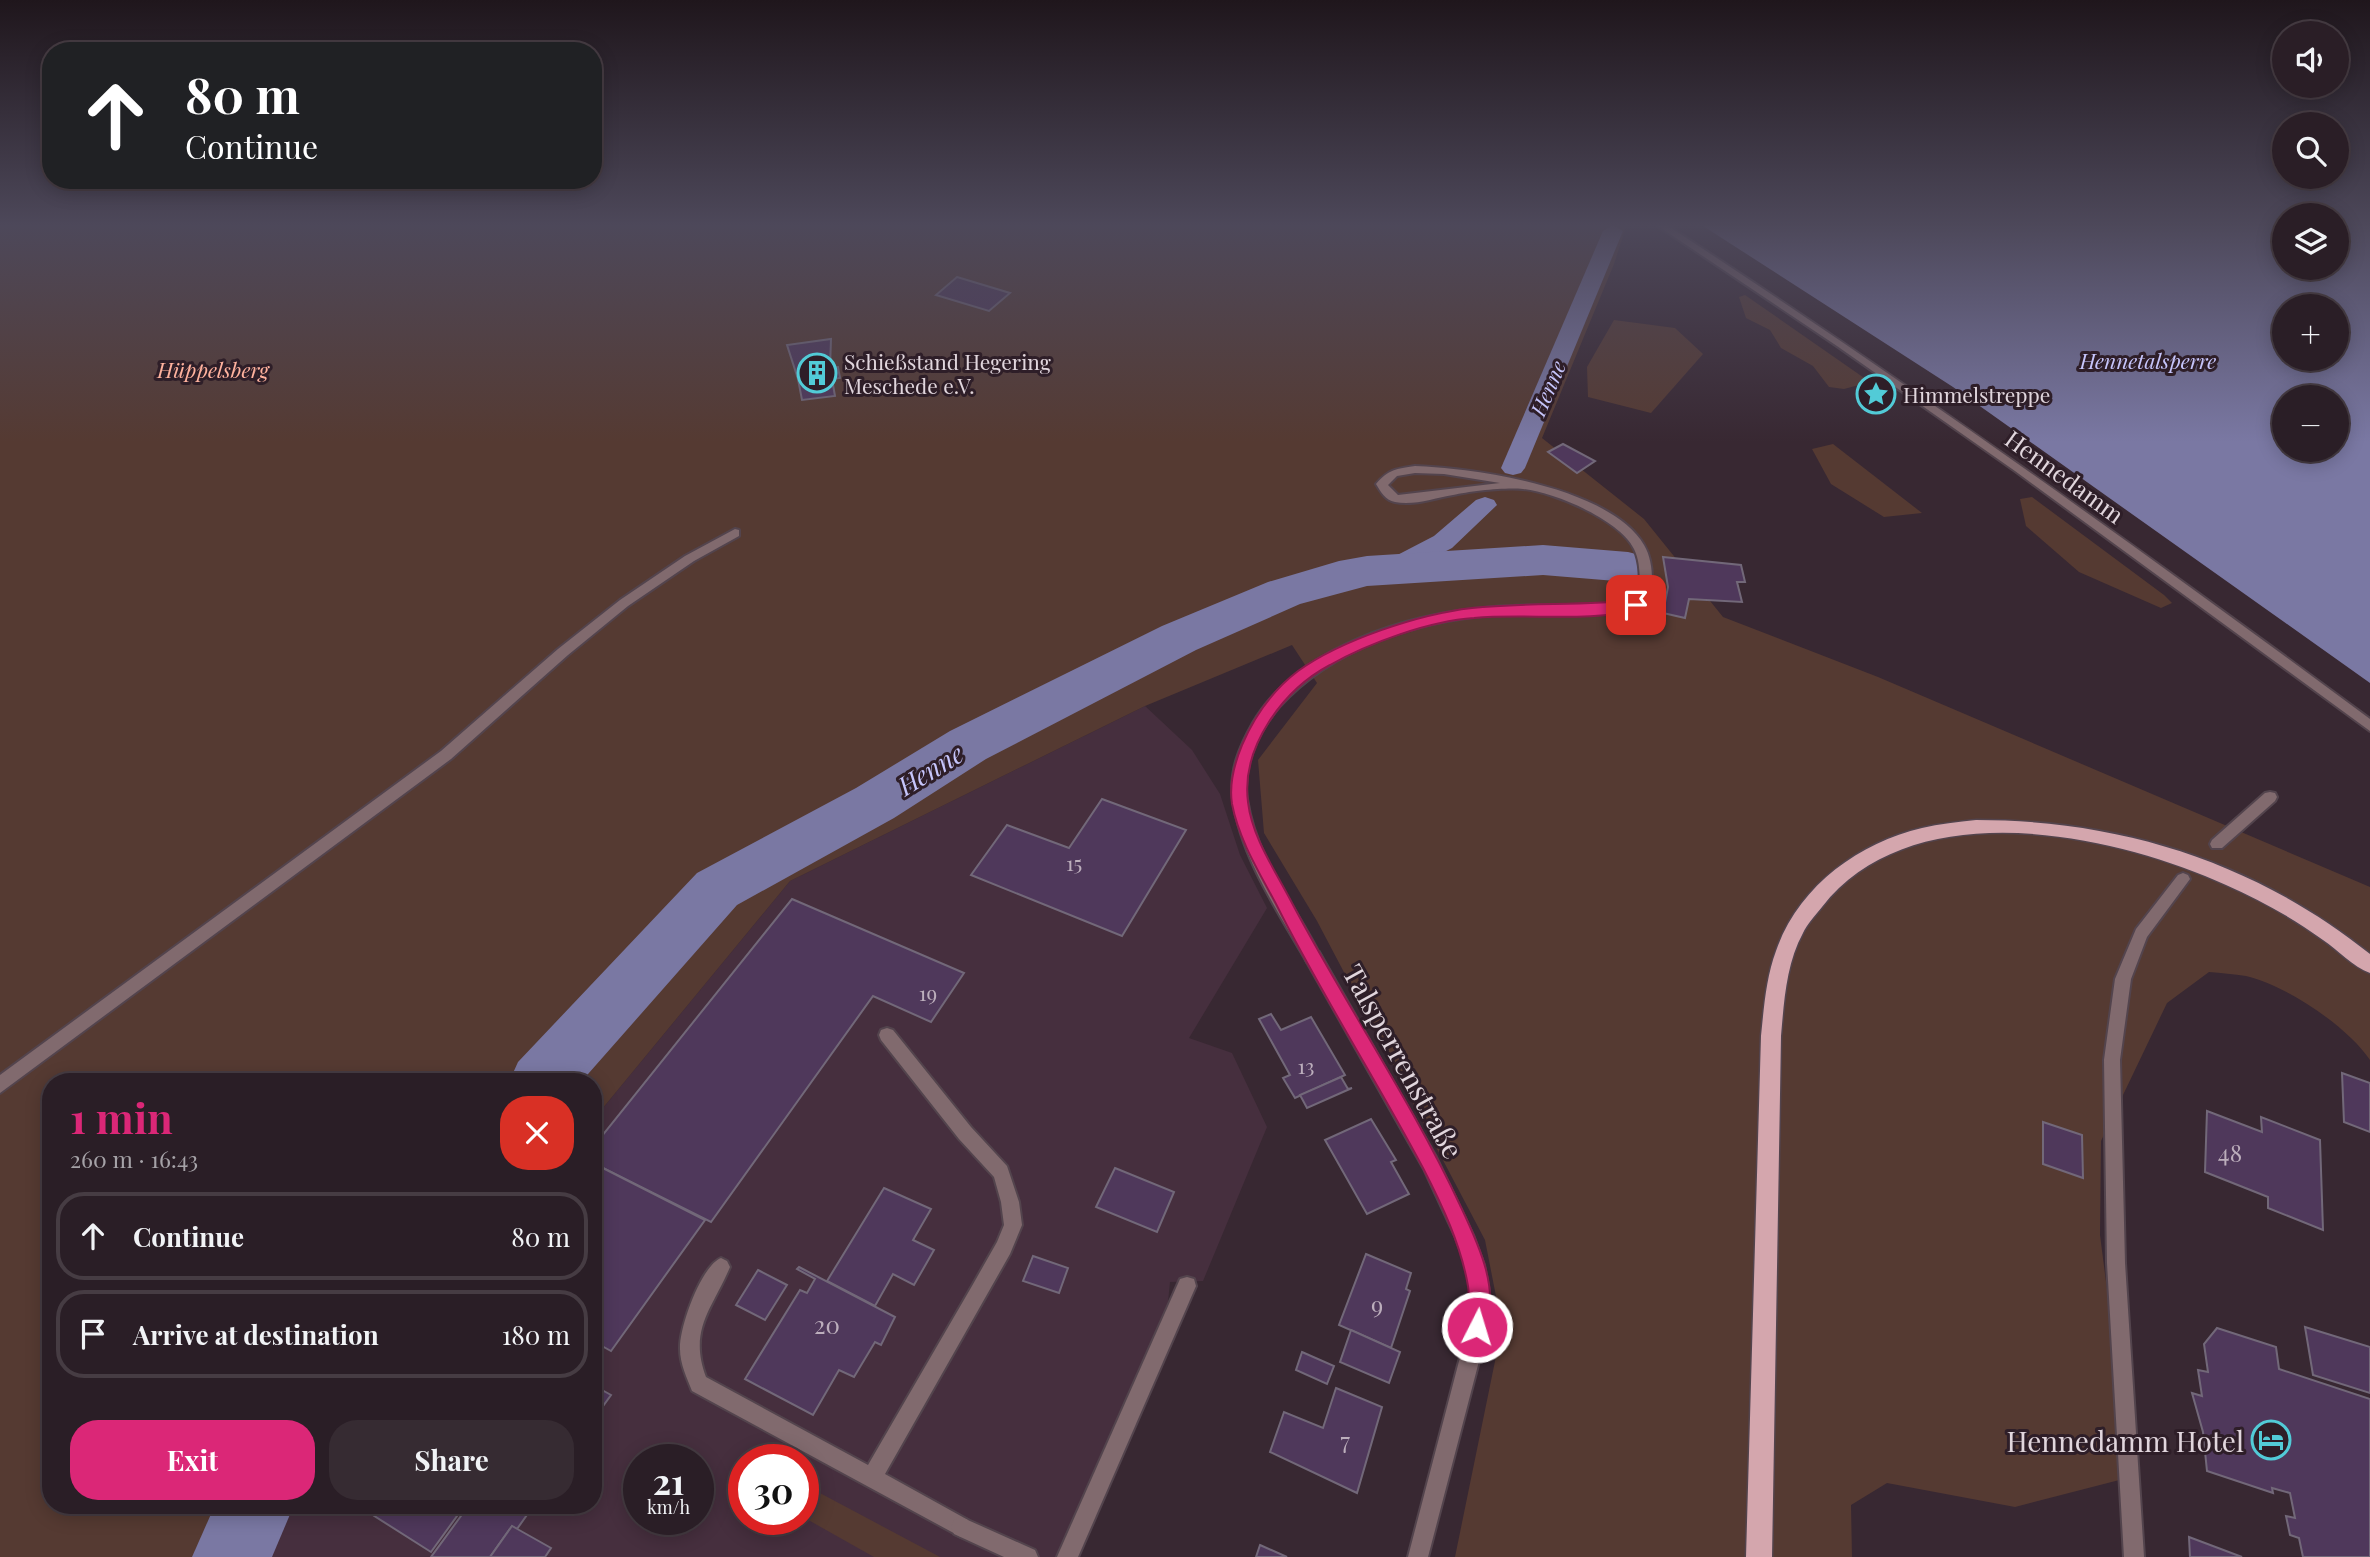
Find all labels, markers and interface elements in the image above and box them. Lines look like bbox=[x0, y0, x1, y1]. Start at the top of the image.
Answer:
map controls bbox=[2272, 21, 2349, 462]
button: sound bbox=[2272, 21, 2349, 98]
text: 80 m bbox=[185, 61, 300, 126]
icon: ahead bbox=[70, 70, 161, 161]
button: search bbox=[2272, 112, 2349, 189]
text: Continue bbox=[185, 124, 318, 167]
button: layers bbox=[2272, 203, 2349, 280]
button: + bbox=[2272, 294, 2349, 371]
water label: Hennetalsperre bbox=[2079, 346, 2216, 374]
place label: Schießstand Hegering Meschede e.V. bbox=[844, 347, 1051, 399]
building icon: Schießstand Hegering Meschede e.V. bbox=[796, 352, 838, 394]
park label: Hüppelsberg bbox=[156, 355, 270, 383]
water label: Henne bbox=[1522, 356, 1571, 421]
place icon: Himmelstreppe bbox=[1855, 373, 1897, 415]
place label: Himmelstreppe bbox=[1903, 380, 2050, 408]
button: − bbox=[2272, 385, 2349, 462]
street label: Hennedamm bbox=[1999, 422, 2131, 530]
pin bbox=[1606, 575, 1666, 635]
icon: arrive bbox=[1617, 586, 1655, 624]
water label: Henne bbox=[890, 735, 970, 803]
house number: 15 bbox=[1066, 848, 1082, 876]
street label: Talsperrenstraße bbox=[1335, 957, 1473, 1165]
house number: 19 bbox=[919, 978, 937, 1006]
house number: 13 bbox=[1298, 1051, 1314, 1079]
text: 1 min bbox=[70, 1089, 173, 1145]
button: close bbox=[500, 1096, 574, 1170]
house number: 48 bbox=[2218, 1136, 2242, 1168]
text: 260 m · 16:43 bbox=[70, 1143, 198, 1174]
icon: ahead bbox=[74, 1217, 112, 1255]
text: Continue bbox=[133, 1219, 244, 1254]
text: 80 m bbox=[511, 1219, 570, 1254]
house number: 9 bbox=[1371, 1288, 1383, 1320]
position arrow bbox=[1440, 1290, 1514, 1364]
house number: 20 bbox=[814, 1308, 840, 1340]
icon: arrive bbox=[74, 1315, 112, 1353]
text: Arrive at destination bbox=[133, 1317, 379, 1352]
text: 180 m bbox=[502, 1317, 570, 1352]
hotel icon: Hennedamm Hotel bbox=[2250, 1419, 2292, 1461]
button: Exit bbox=[70, 1420, 315, 1500]
button: Share bbox=[329, 1420, 574, 1500]
place label: Hennedamm Hotel bbox=[2007, 1422, 2244, 1459]
house number: 7 bbox=[1340, 1424, 1350, 1456]
speed limit sign: 30 bbox=[728, 1444, 819, 1535]
text: 21 bbox=[653, 1457, 684, 1504]
text: km/h bbox=[647, 1495, 690, 1519]

